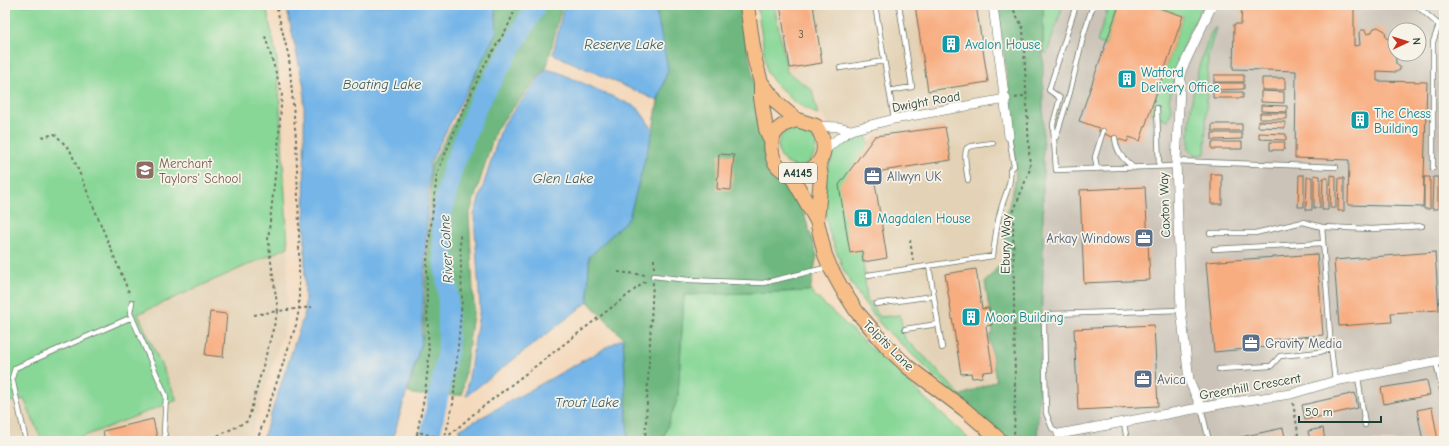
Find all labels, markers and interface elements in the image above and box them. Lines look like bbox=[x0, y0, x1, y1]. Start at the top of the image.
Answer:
north arrow bbox=[1387, 22, 1427, 62]
house number: 3 bbox=[798, 28, 804, 41]
building icon: Avalon House bbox=[940, 33, 962, 55]
water label: Reserve Lake bbox=[584, 36, 664, 53]
place label: Avalon House bbox=[965, 37, 1041, 52]
text: N bbox=[1410, 37, 1423, 45]
place label: Watford Delivery Office bbox=[1141, 65, 1220, 95]
building icon: Watford Delivery Office bbox=[1116, 68, 1138, 90]
water label: Boating Lake bbox=[343, 76, 421, 93]
street label: Dwight Road bbox=[891, 88, 961, 115]
place label: The Chess Building bbox=[1374, 106, 1431, 136]
building icon: The Chess Building bbox=[1349, 109, 1371, 131]
place label: Merchant Taylors' School bbox=[159, 156, 241, 186]
school or university icon: Merchant Taylors' School bbox=[134, 159, 156, 181]
road number: A4145 bbox=[779, 163, 817, 183]
office icon: Allwyn UK bbox=[862, 165, 884, 187]
place label: Allwyn UK bbox=[887, 169, 942, 184]
water label: Glen Lake bbox=[533, 170, 593, 187]
street label: Caxton Way bbox=[1156, 172, 1173, 238]
building icon: Magdalen House bbox=[852, 207, 874, 229]
place label: Magdalen House bbox=[877, 211, 971, 226]
water label: River Colne bbox=[436, 214, 457, 284]
street label: Ebury Way bbox=[997, 214, 1014, 274]
office icon: Arkay Windows bbox=[1133, 227, 1155, 249]
place label: Arkay Windows bbox=[1046, 231, 1130, 246]
building icon: Moor Building bbox=[960, 306, 982, 328]
place label: Moor Building bbox=[985, 310, 1064, 325]
street label: Tolpits Lane bbox=[860, 317, 917, 374]
office icon: Gravity Media bbox=[1240, 332, 1262, 354]
place label: Gravity Media bbox=[1265, 336, 1342, 351]
office icon: Avica bbox=[1132, 368, 1154, 390]
street label: Greenhill Crescent bbox=[1198, 370, 1303, 403]
place label: Avica bbox=[1157, 372, 1186, 387]
water label: Trout Lake bbox=[555, 394, 619, 411]
scale bar bbox=[1299, 398, 1381, 424]
text: 50 m bbox=[1305, 405, 1333, 419]

